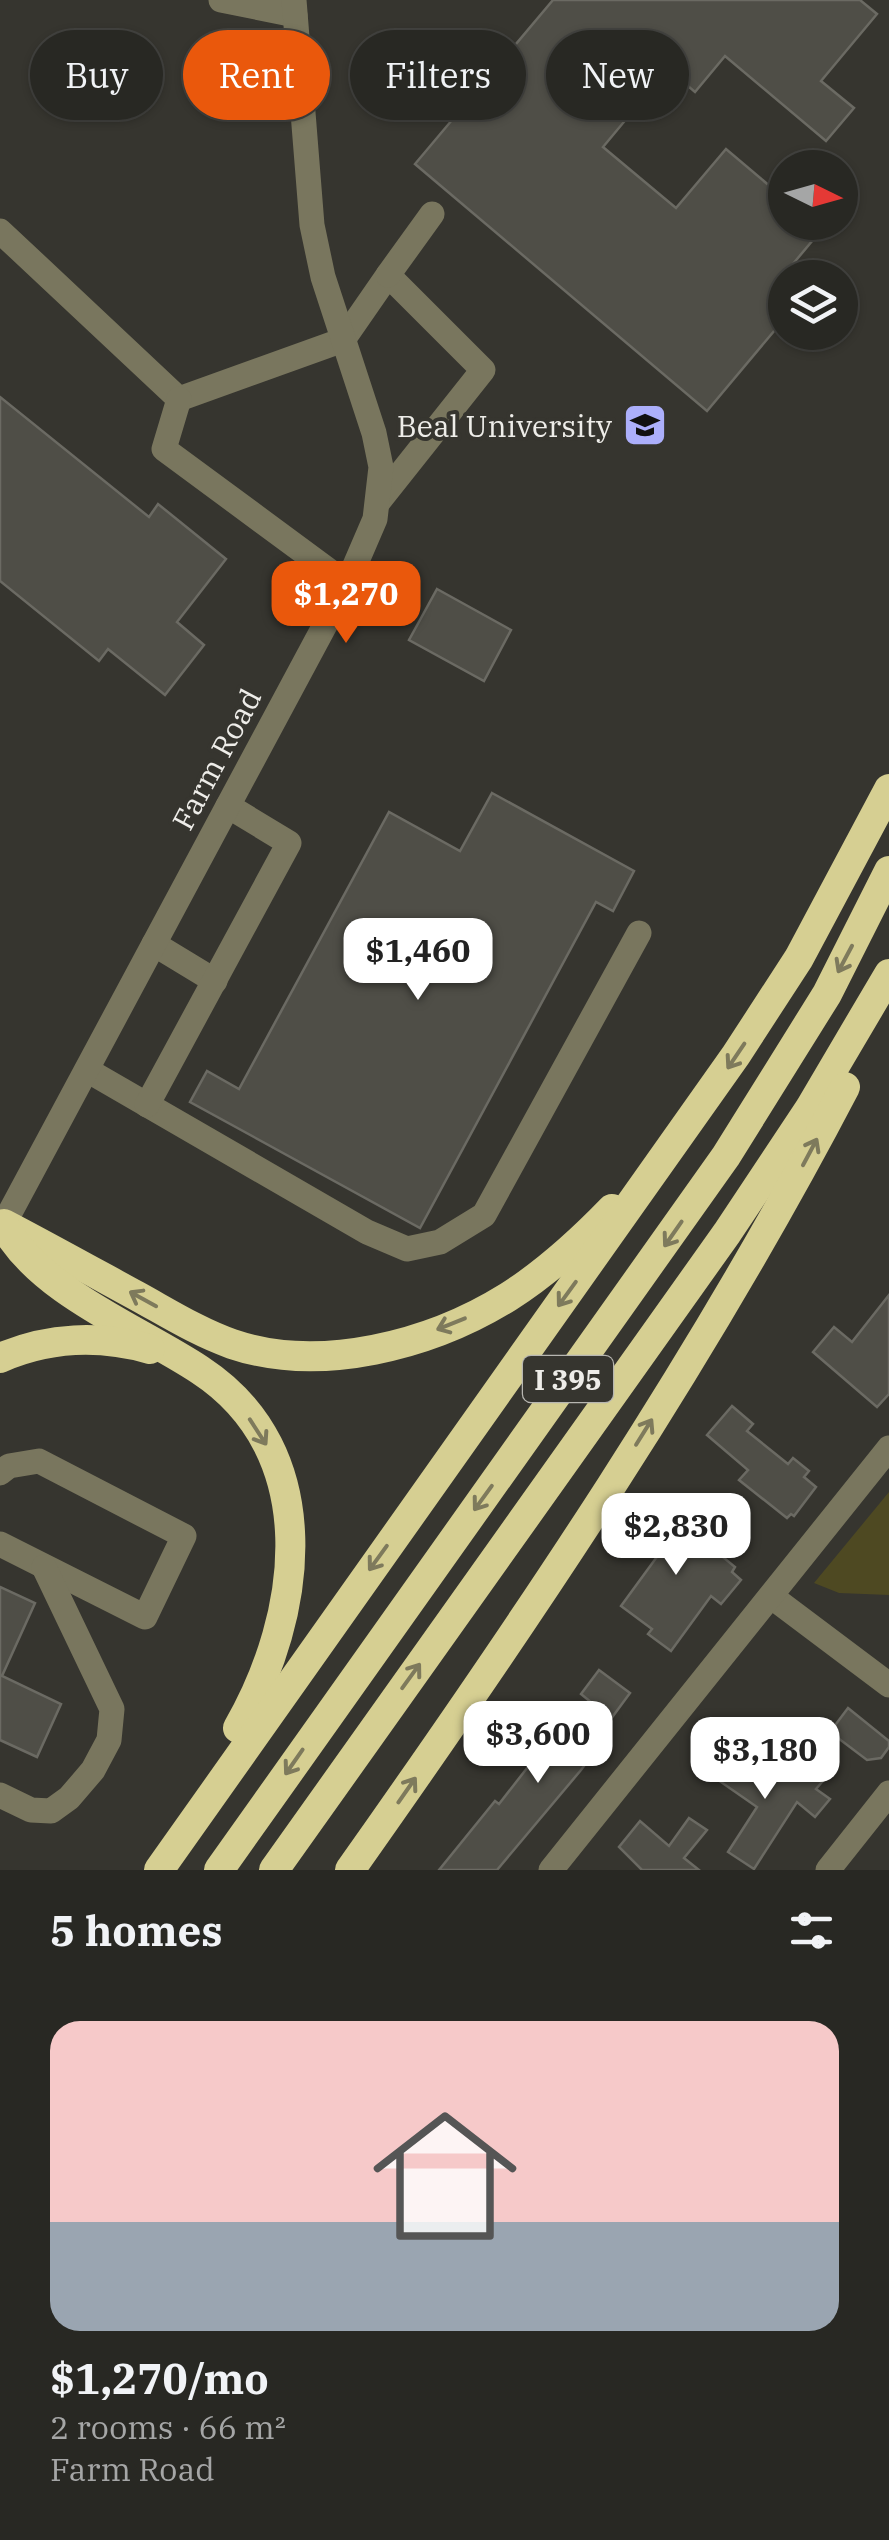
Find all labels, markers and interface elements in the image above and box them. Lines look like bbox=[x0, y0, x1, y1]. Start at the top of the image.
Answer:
chip: Buy bbox=[30, 30, 163, 120]
chip: Rent bbox=[183, 30, 330, 120]
chip: Filters bbox=[350, 30, 526, 120]
chip: New bbox=[546, 30, 689, 120]
north arrow bbox=[768, 150, 858, 240]
map controls bbox=[768, 150, 858, 350]
button: layers bbox=[768, 260, 858, 350]
school or university icon: Beal University bbox=[622, 402, 668, 448]
place label: Beal University bbox=[397, 406, 612, 445]
pin: $1,270 bbox=[265, 561, 427, 646]
text: $1,270 bbox=[294, 572, 398, 614]
street label: Farm Road bbox=[163, 682, 269, 836]
pin: $1,460 bbox=[337, 918, 499, 1003]
text: $1,460 bbox=[366, 929, 470, 971]
one-way arrow bbox=[835, 943, 855, 973]
one-way arrow bbox=[726, 1041, 747, 1069]
one-way arrow bbox=[800, 1138, 820, 1168]
one-way arrow bbox=[663, 1219, 684, 1247]
one-way arrow bbox=[557, 1280, 578, 1307]
one-way arrow bbox=[128, 1289, 158, 1309]
one-way arrow bbox=[436, 1317, 467, 1335]
road number: I 395 bbox=[523, 1356, 613, 1402]
one-way arrow bbox=[248, 1417, 269, 1446]
one-way arrow bbox=[634, 1418, 654, 1447]
one-way arrow bbox=[473, 1483, 494, 1511]
pin: $2,830 bbox=[595, 1493, 757, 1578]
text: $2,830 bbox=[624, 1504, 728, 1546]
one-way arrow bbox=[368, 1544, 389, 1572]
one-way arrow bbox=[400, 1663, 421, 1690]
pin: $3,600 bbox=[457, 1701, 619, 1786]
text: $3,600 bbox=[486, 1712, 590, 1754]
pin: $3,180 bbox=[684, 1717, 846, 1802]
text: $3,180 bbox=[713, 1728, 817, 1770]
one-way arrow bbox=[284, 1748, 305, 1776]
one-way arrow bbox=[396, 1777, 417, 1805]
text: 5 homes bbox=[50, 1903, 223, 1958]
icon: filters bbox=[784, 1903, 839, 1958]
icon: home bbox=[355, 2086, 535, 2266]
text: $1,270/mo bbox=[50, 2351, 269, 2406]
text: 2 rooms · 66 m² bbox=[50, 2406, 286, 2448]
text: Farm Road bbox=[50, 2448, 215, 2490]

